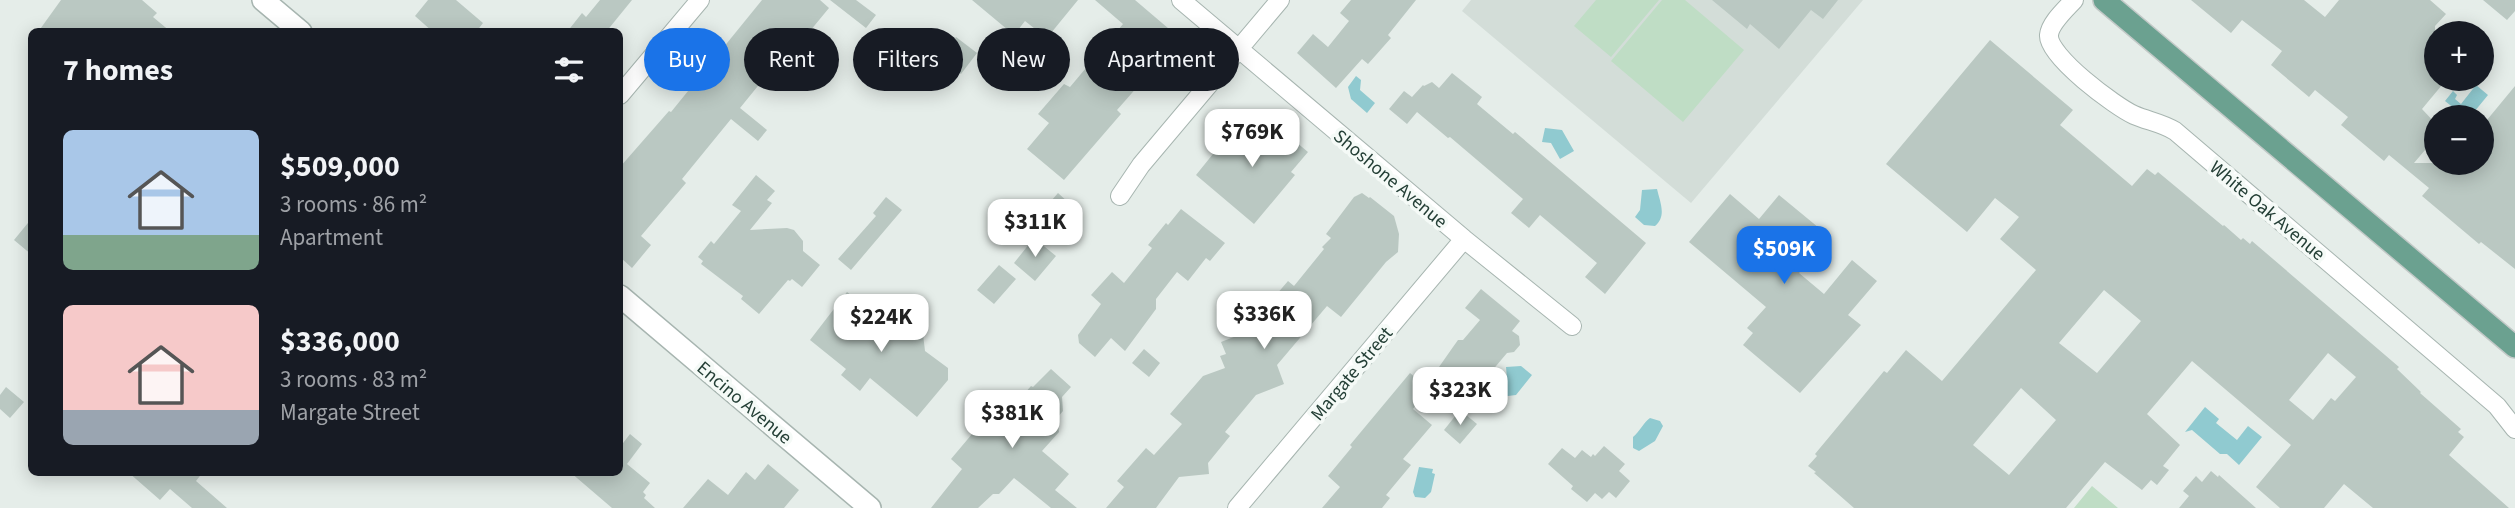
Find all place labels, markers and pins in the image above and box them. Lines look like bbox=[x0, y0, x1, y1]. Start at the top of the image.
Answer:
pin: $769K bbox=[1203, 110, 1301, 169]
pin: $311K bbox=[986, 200, 1084, 259]
pin: $509K bbox=[1735, 226, 1833, 286]
pin: $336K bbox=[1215, 292, 1313, 351]
pin: $224K bbox=[832, 294, 930, 354]
pin: $323K bbox=[1411, 368, 1509, 427]
pin: $381K bbox=[963, 391, 1061, 450]

